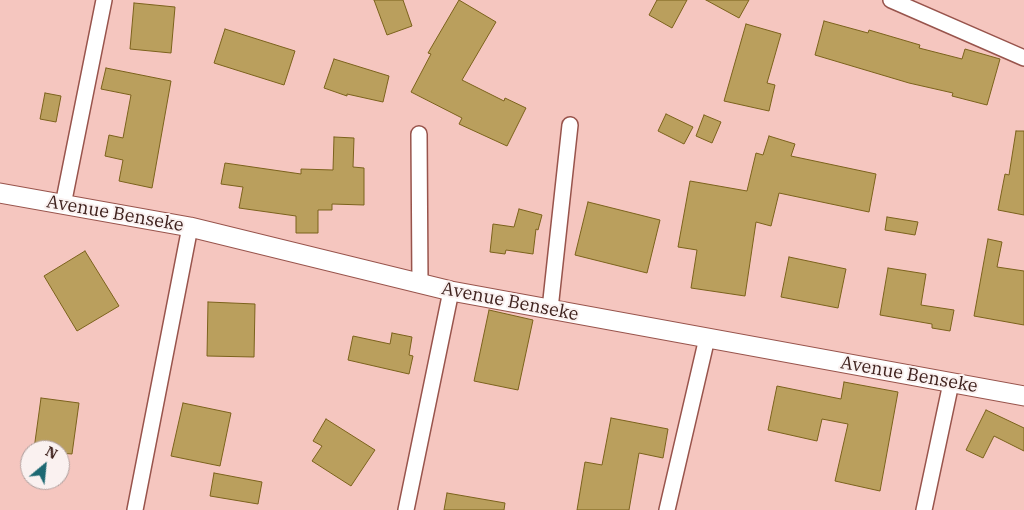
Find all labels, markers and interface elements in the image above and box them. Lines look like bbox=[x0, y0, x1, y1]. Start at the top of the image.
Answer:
street label: Avenue Benseke bbox=[45, 191, 185, 237]
street label: Avenue Benseke bbox=[440, 278, 580, 326]
street label: Avenue Benseke bbox=[839, 352, 979, 398]
north arrow bbox=[20, 440, 70, 490]
text: N bbox=[42, 442, 61, 463]

